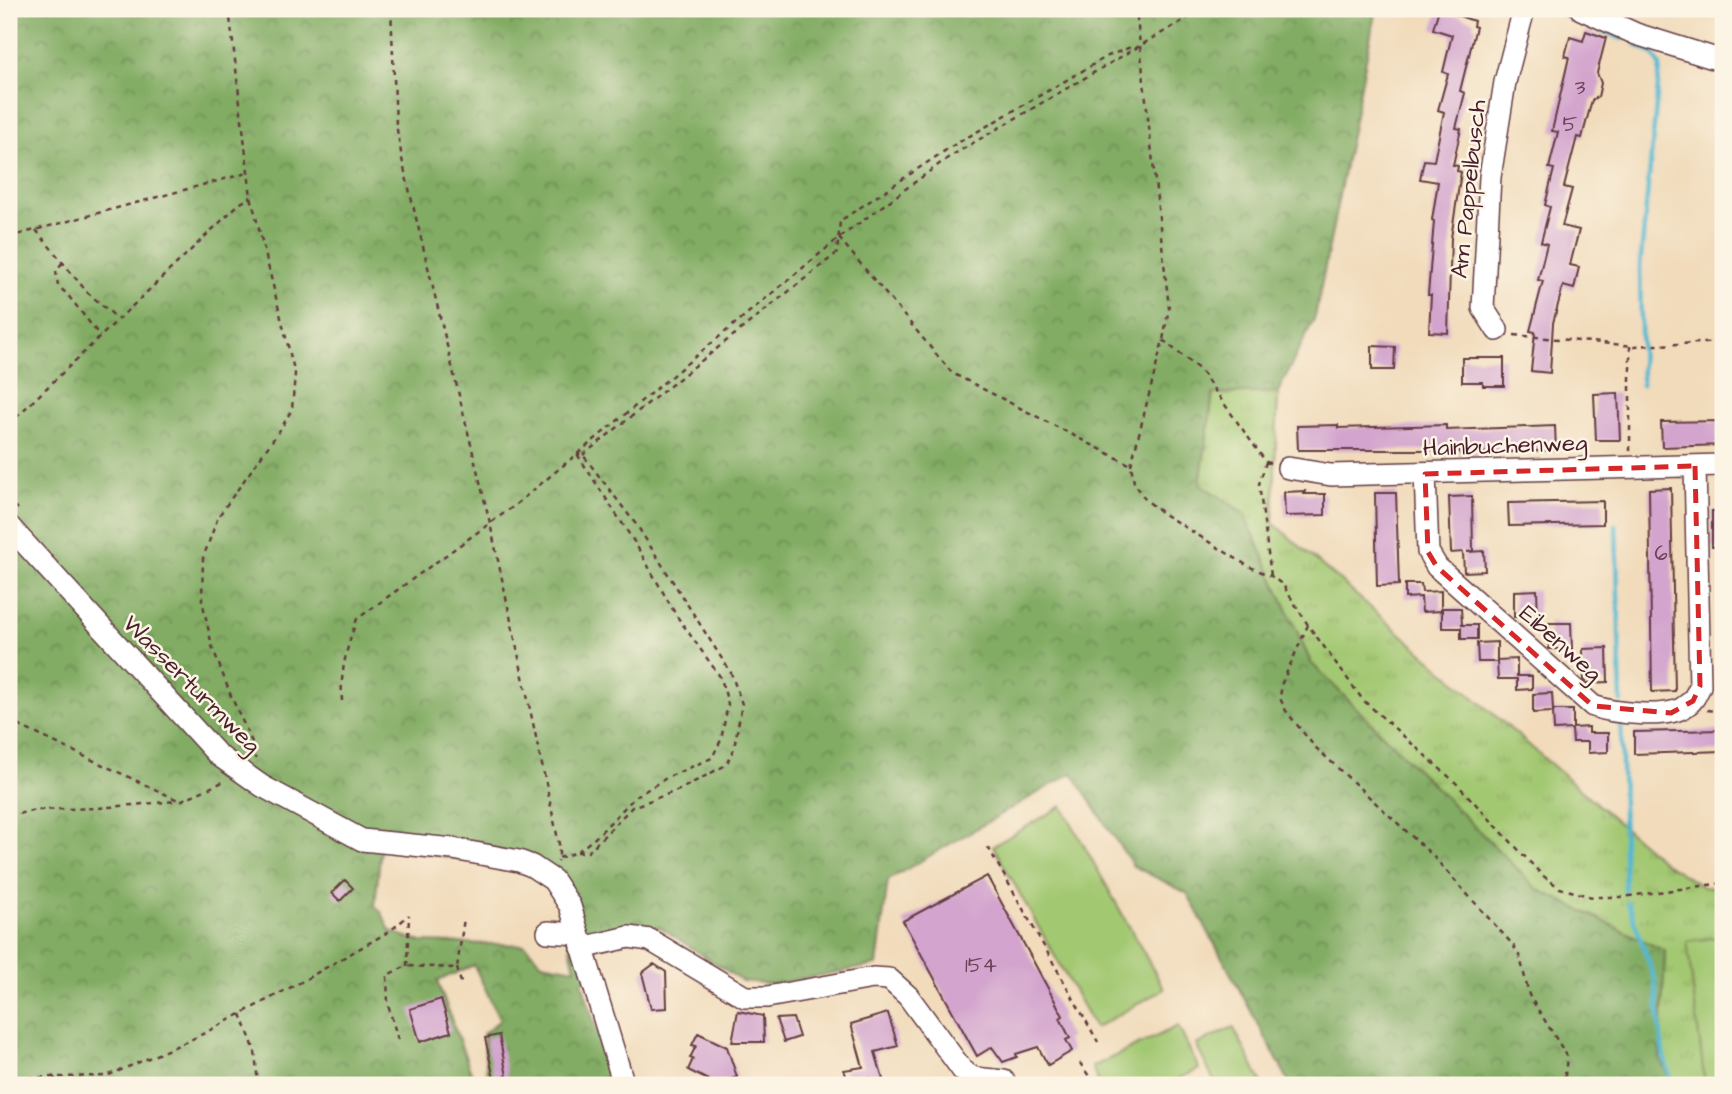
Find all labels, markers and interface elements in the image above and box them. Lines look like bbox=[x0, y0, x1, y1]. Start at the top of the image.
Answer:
house number: 3 bbox=[1575, 73, 1586, 102]
street label: Am Pappelbusch bbox=[1443, 98, 1495, 280]
house number: 5 bbox=[1563, 110, 1578, 139]
street label: Hainbuchenweg bbox=[1422, 426, 1588, 467]
house number: 6 bbox=[1654, 539, 1668, 568]
street label: Eibenweg bbox=[1511, 597, 1609, 691]
street label: Wasserturmweg bbox=[114, 608, 268, 762]
house number: 154 bbox=[965, 951, 997, 980]

